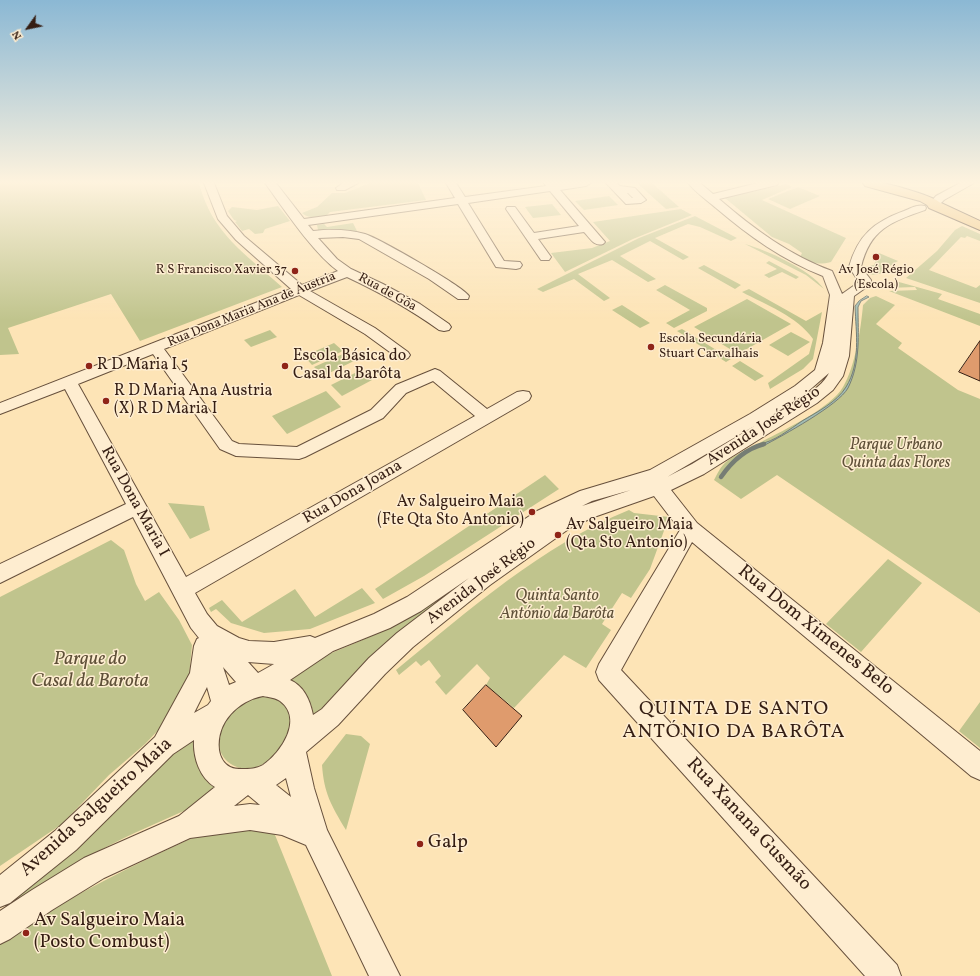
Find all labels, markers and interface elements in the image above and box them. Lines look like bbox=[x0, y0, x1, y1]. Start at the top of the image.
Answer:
north arrow bbox=[8, 8, 48, 48]
text: N bbox=[9, 27, 26, 42]
marker: Av José Régio (Escola) bbox=[871, 252, 881, 262]
place label: R S Francisco Xavier 37 bbox=[156, 263, 287, 279]
place label: Av José Régio (Escola) bbox=[838, 263, 914, 294]
marker: R S Francisco Xavier 37 bbox=[290, 266, 300, 276]
street label: Rua Dona Maria Ana de Áustria bbox=[166, 269, 338, 351]
street label: Rua de Gôa bbox=[355, 271, 419, 315]
place label: Escola Secundária Stuart Carvalhais bbox=[659, 332, 762, 363]
marker: Escola Secundária Stuart Carvalhais bbox=[646, 342, 656, 352]
place label: Escola Básica do Casal da Barôta bbox=[293, 347, 406, 385]
place label: R D Maria I 5 bbox=[97, 356, 188, 376]
marker: R D Maria I 5 bbox=[84, 361, 94, 371]
marker: Escola Básica do Casal da Barôta bbox=[280, 361, 290, 371]
place label: R D Maria Ana Austria (X) R D Maria I bbox=[114, 382, 272, 420]
street label: Avenida José Régio bbox=[703, 383, 825, 471]
marker: R D Maria Ana Austria (X) R D Maria I bbox=[101, 396, 111, 406]
park label: Parque Urbano Quinta das Flores bbox=[841, 436, 951, 474]
street label: Rua Dona Maria I bbox=[96, 443, 172, 561]
street label: Rua Dona Joana bbox=[300, 457, 406, 529]
place label: Av Salgueiro Maia (Fte Qta Sto Antonio) bbox=[377, 493, 524, 531]
marker: Av Salgueiro Maia (Fte Qta Sto Antonio) bbox=[527, 507, 537, 517]
place label: Av Salgueiro Maia (Qta Sto Antonio) bbox=[566, 516, 693, 554]
marker: Av Salgueiro Maia (Qta Sto Antonio) bbox=[553, 530, 563, 540]
street label: Avenida José Régio bbox=[424, 535, 540, 629]
street label: Rua Dom Ximenes Belo bbox=[732, 561, 898, 701]
park label: Quinta Santo António da Barôta bbox=[500, 587, 614, 625]
park label: Parque do Casal da Barota bbox=[31, 650, 149, 694]
district label: QUINTA DE SANTO ANTÓNIO DA BARÔTA bbox=[622, 698, 846, 745]
street label: Avenida Salgueiro Maia bbox=[16, 734, 178, 882]
street label: Rua Xanana Gusmão bbox=[680, 754, 816, 896]
place label: Galp bbox=[428, 833, 468, 855]
marker: Galp bbox=[415, 839, 425, 849]
place label: Av Salgueiro Maia (Posto Combust) bbox=[34, 911, 185, 955]
marker: Av Salgueiro Maia (Posto Combust) bbox=[21, 928, 31, 938]

